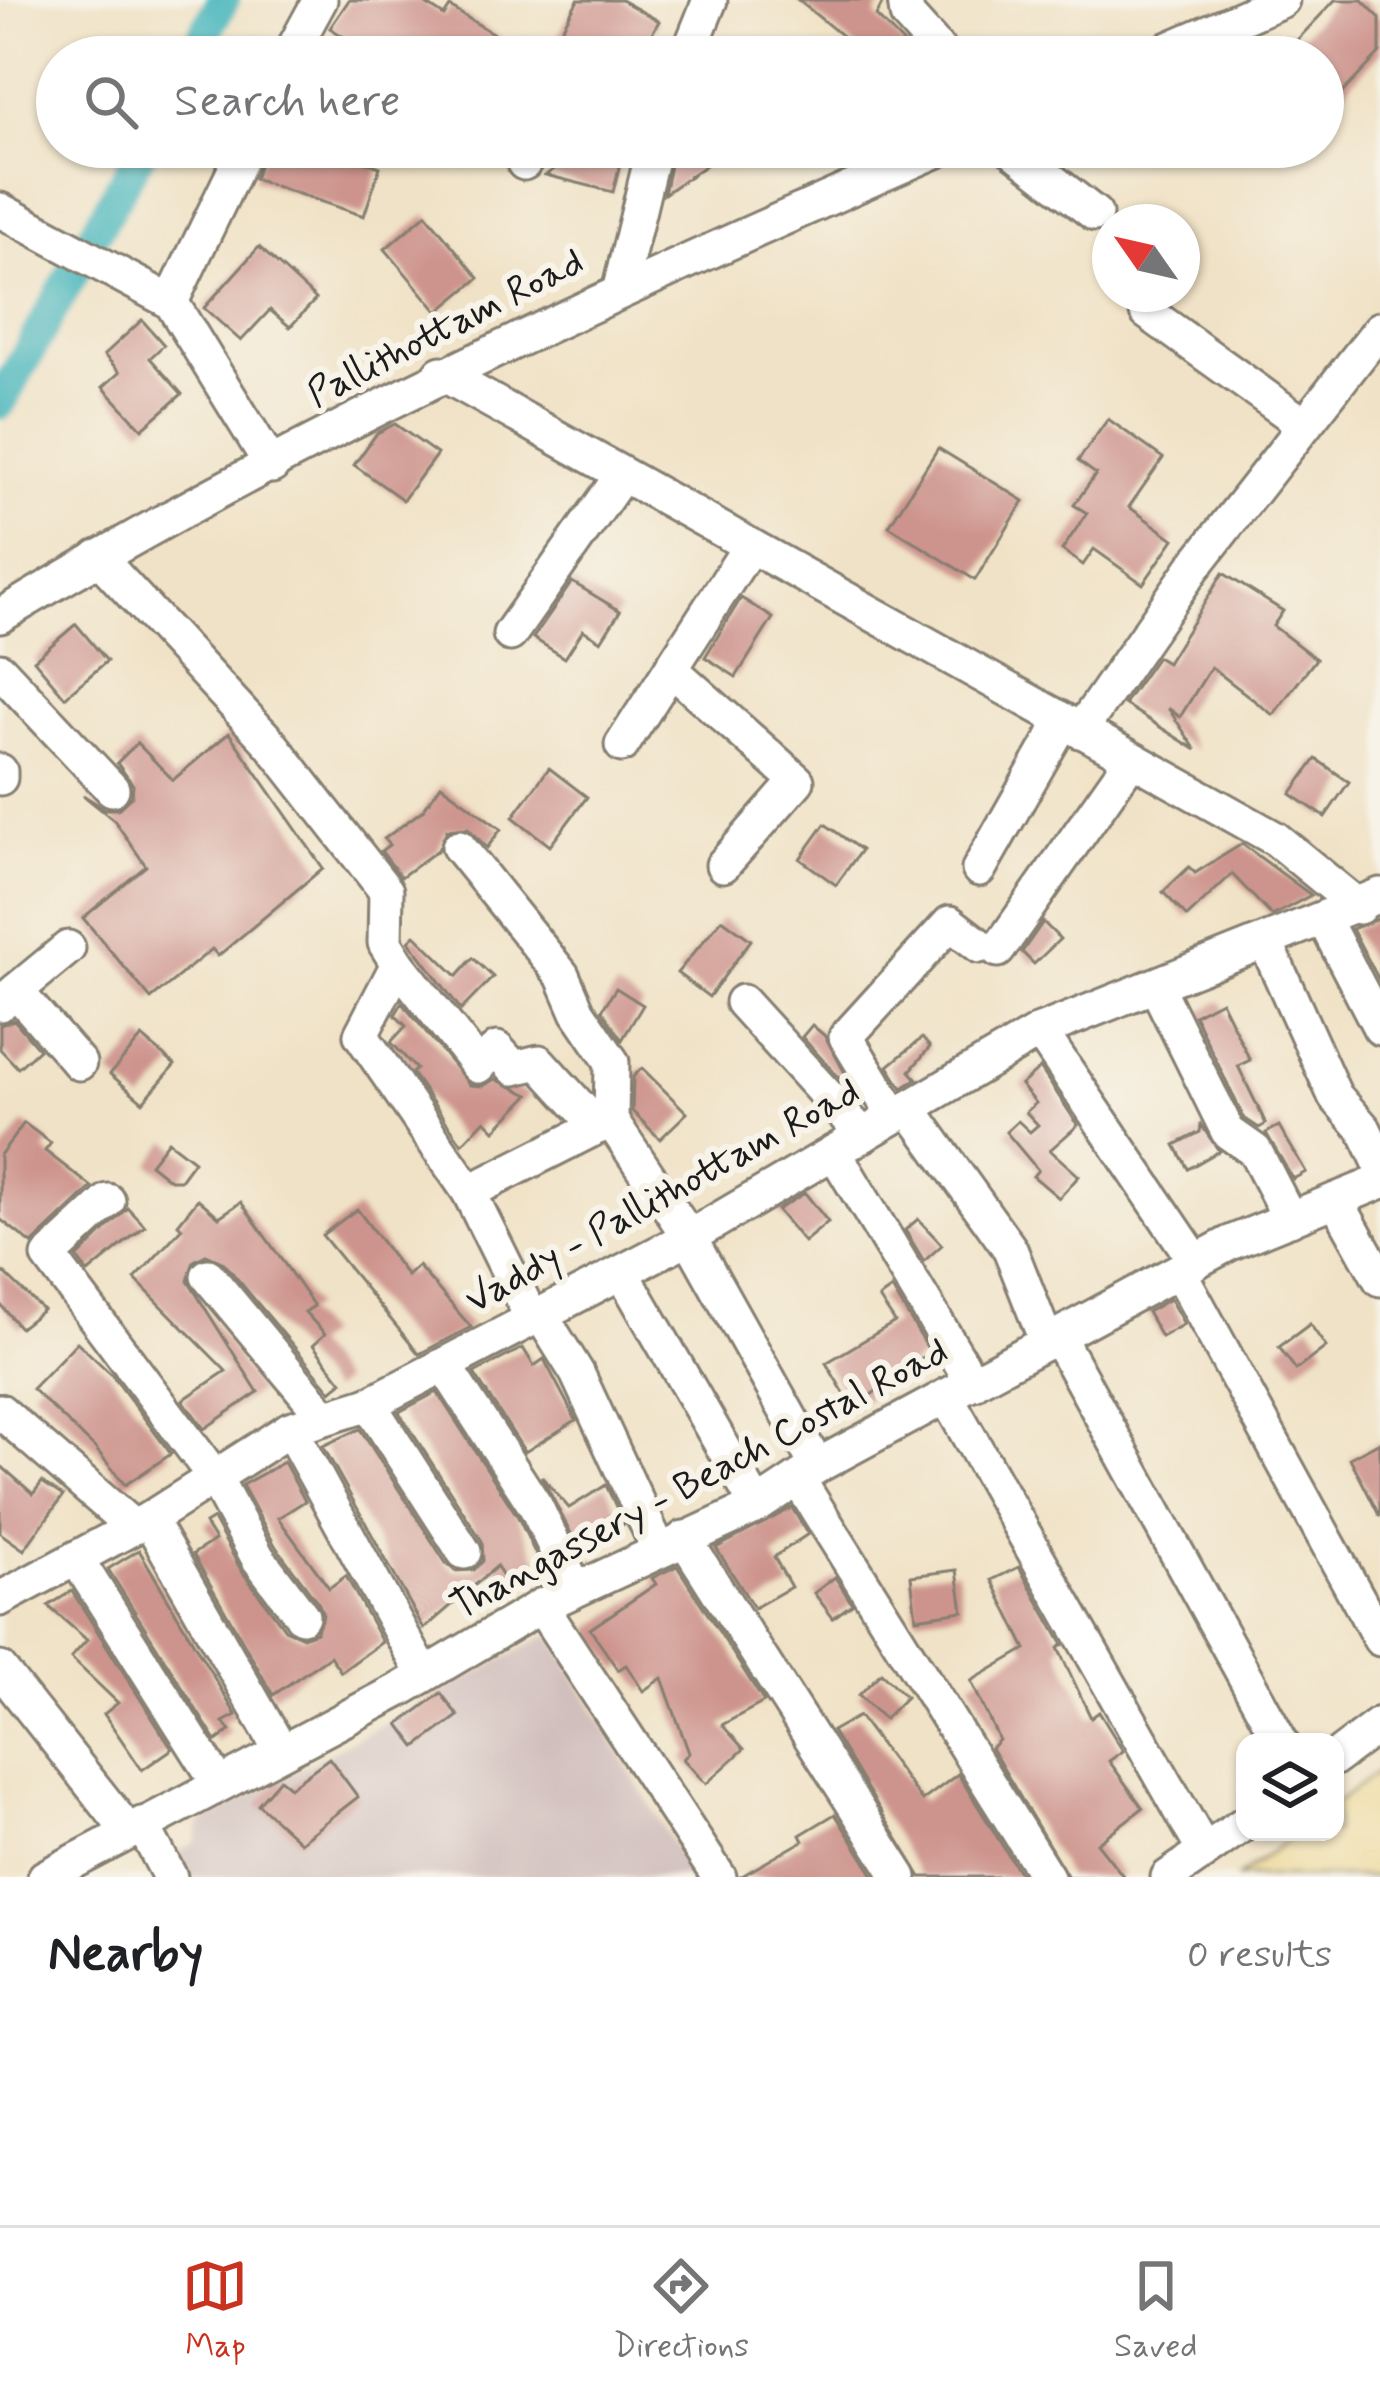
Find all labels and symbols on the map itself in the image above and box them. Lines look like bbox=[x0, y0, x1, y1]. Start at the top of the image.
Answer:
north arrow bbox=[1092, 204, 1200, 312]
street label: Pallithottam Road bbox=[299, 237, 593, 421]
street label: Vaddy - Pallithottam Road bbox=[457, 1067, 869, 1327]
street label: Thangassery - Beach Costal Road bbox=[442, 1327, 958, 1633]

